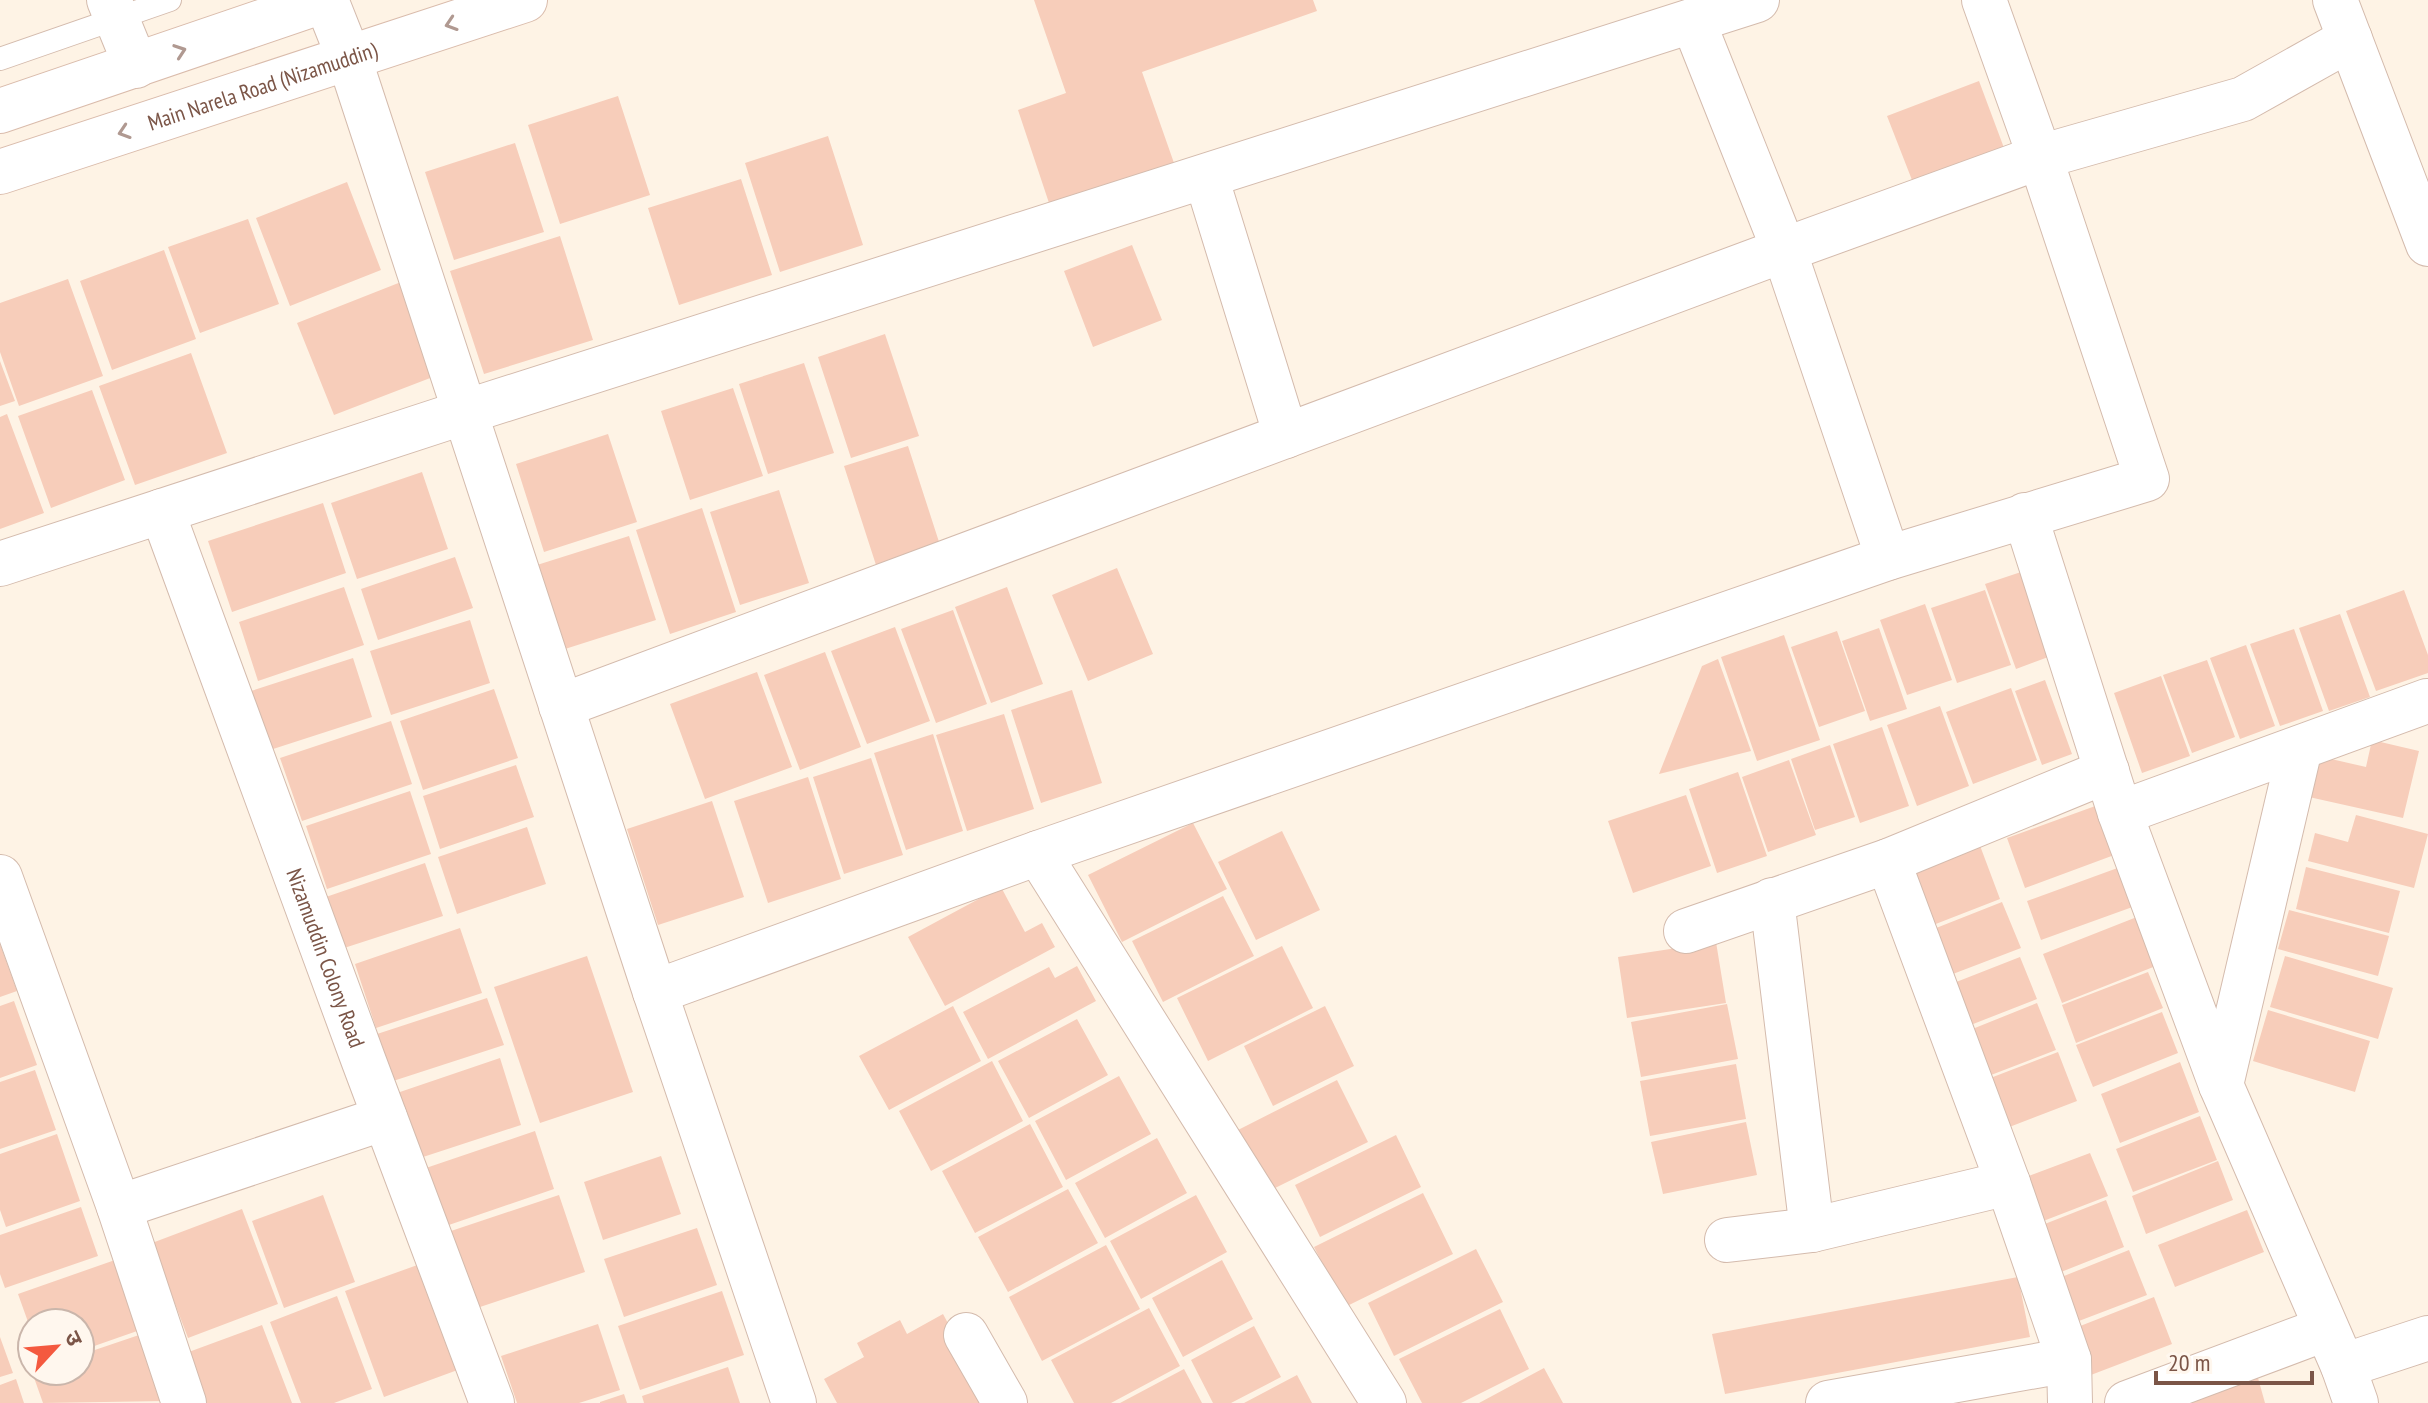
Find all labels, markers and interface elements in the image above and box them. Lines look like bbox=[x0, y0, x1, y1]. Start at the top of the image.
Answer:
one-way arrow bbox=[445, 15, 459, 31]
street label: Main Narela Road (Nizamuddin) bbox=[144, 35, 381, 137]
one-way arrow bbox=[172, 44, 186, 60]
one-way arrow bbox=[118, 122, 132, 138]
street label: Nizamuddin Colony Road bbox=[280, 865, 372, 1051]
north arrow bbox=[16, 1307, 96, 1387]
text: उ bbox=[59, 1326, 90, 1351]
scale bar bbox=[2156, 1335, 2312, 1385]
text: 20 m bbox=[2168, 1347, 2210, 1378]

